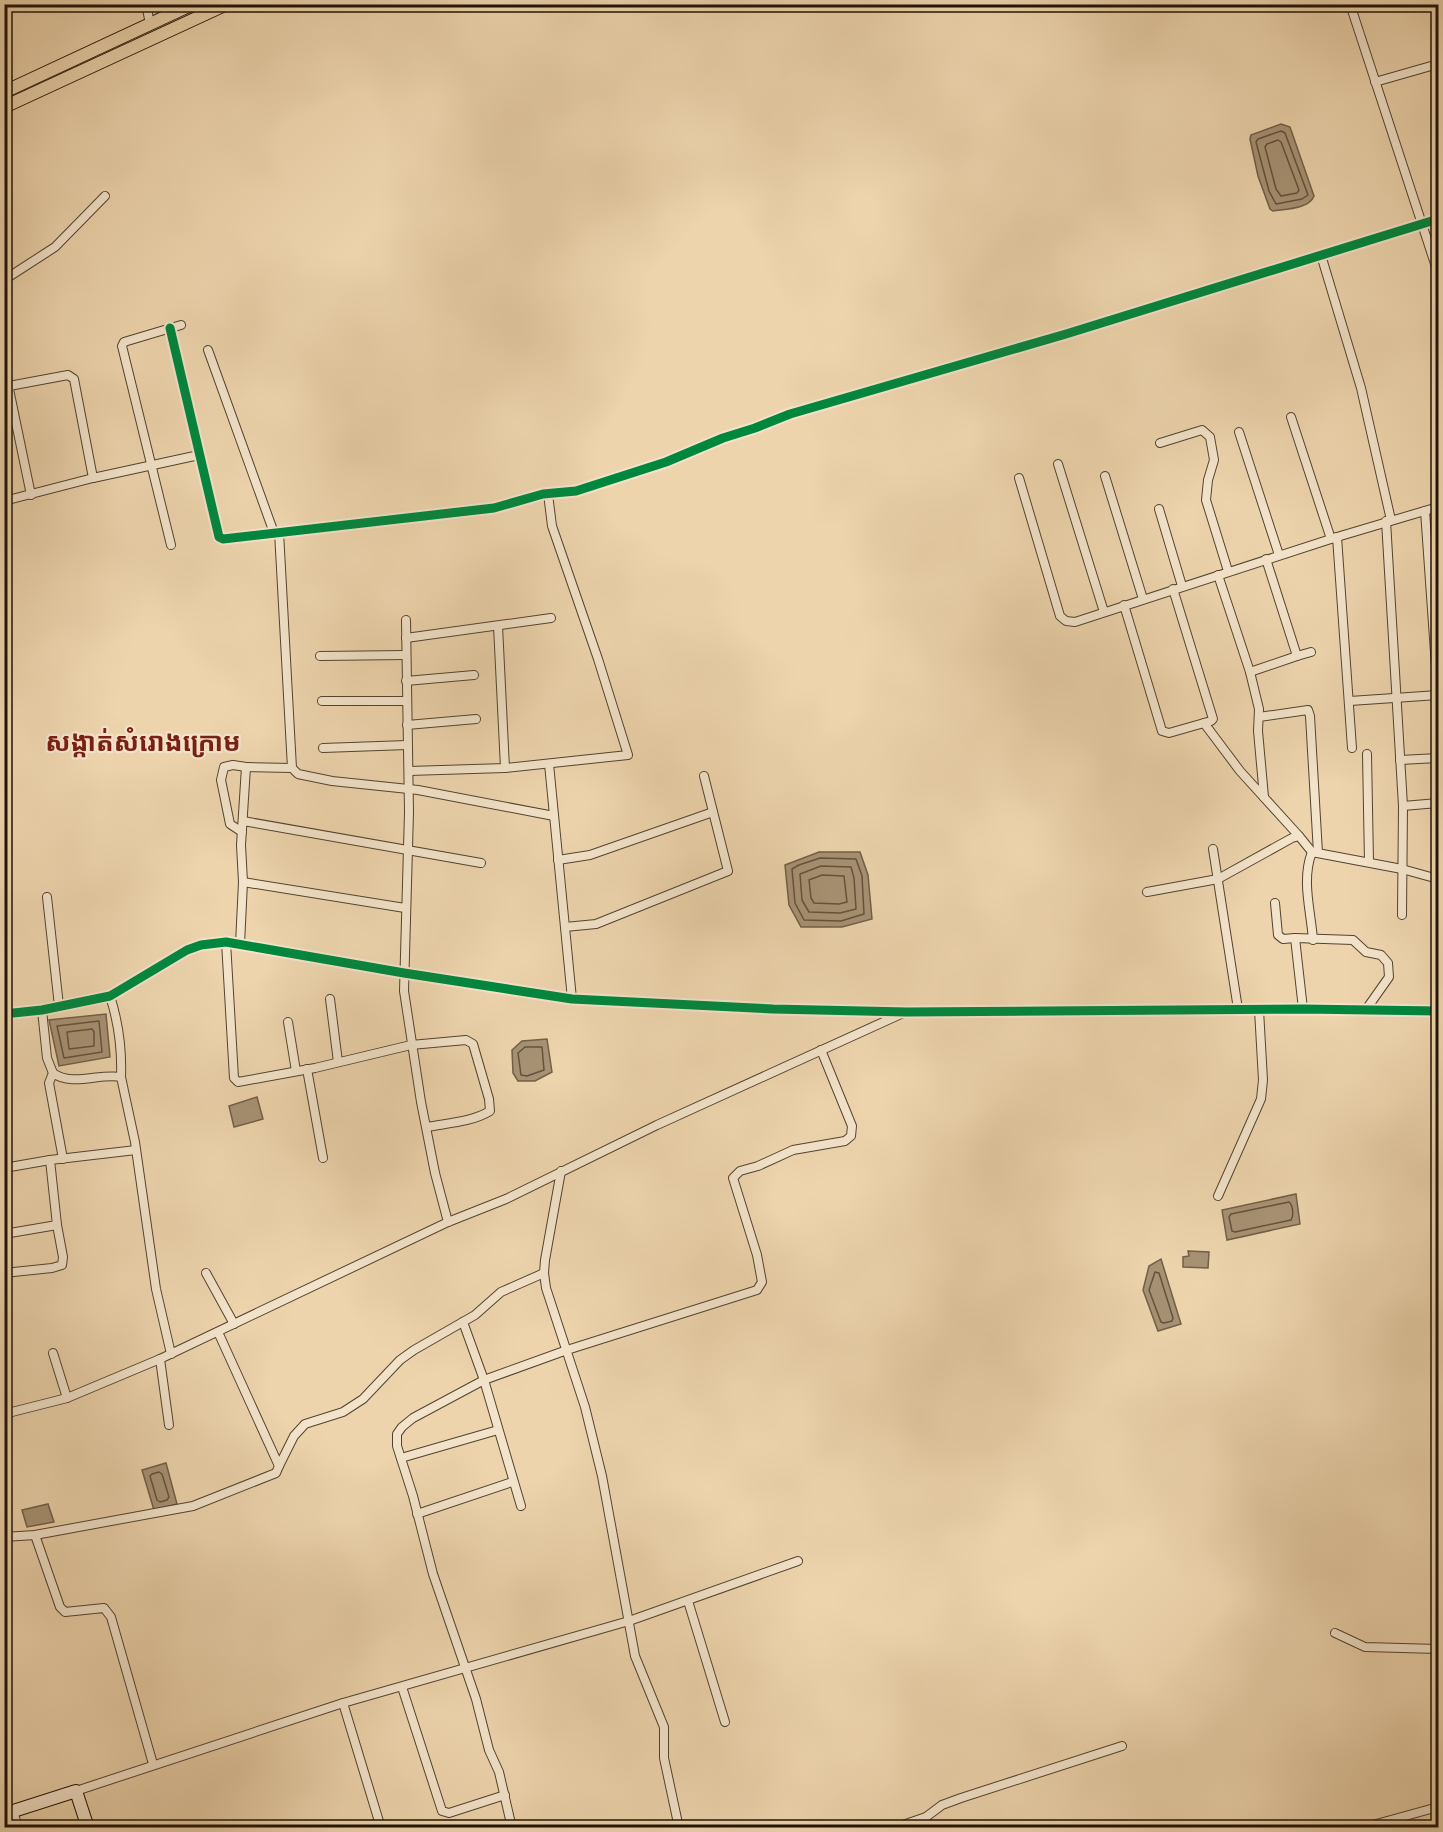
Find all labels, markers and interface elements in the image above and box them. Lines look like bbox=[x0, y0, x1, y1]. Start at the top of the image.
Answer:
district label: សង្កាត់សំរោងក្រោម bbox=[45, 726, 241, 760]

